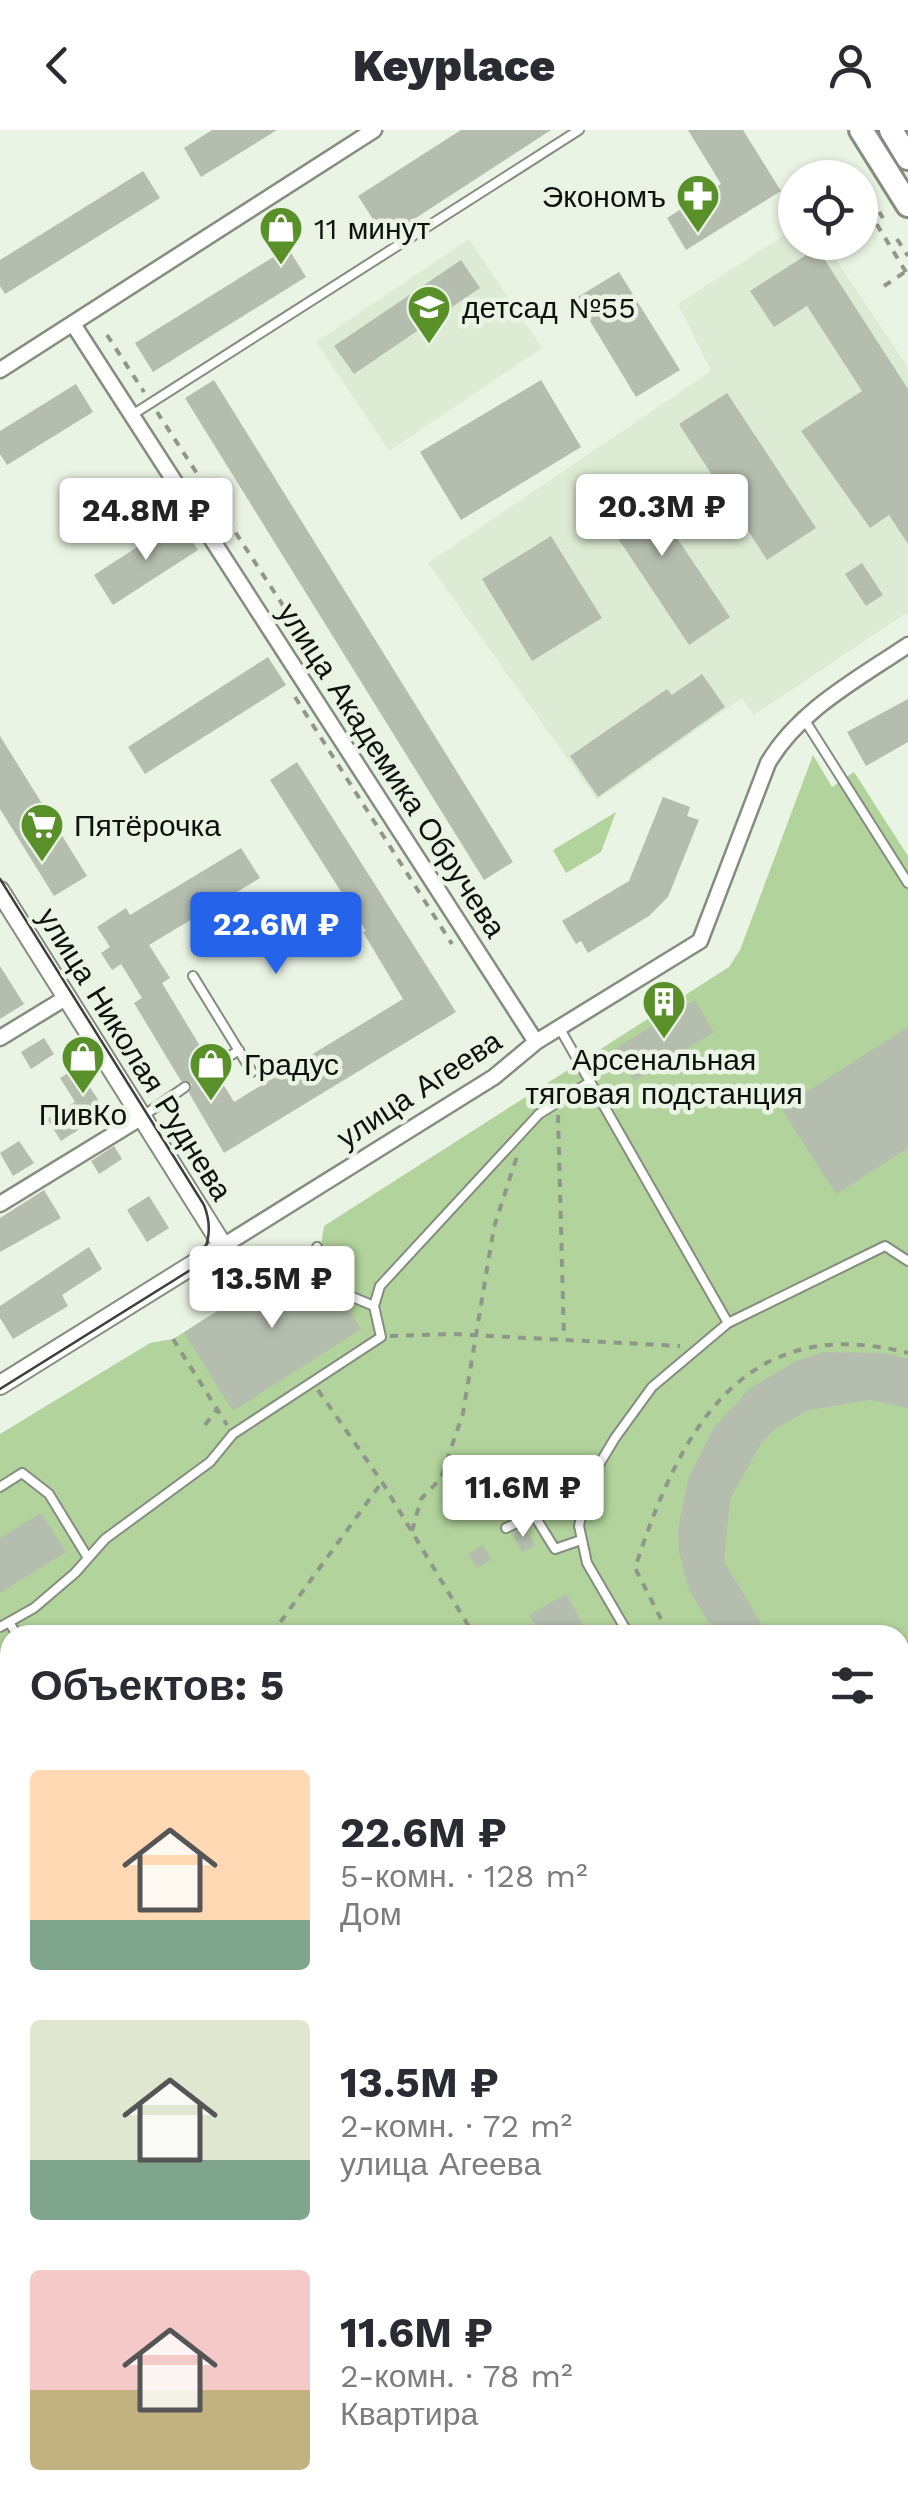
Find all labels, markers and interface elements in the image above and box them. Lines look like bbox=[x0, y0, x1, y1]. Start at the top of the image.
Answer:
icon: back bbox=[30, 38, 85, 93]
icon: person bbox=[823, 38, 878, 93]
text: Keyplace bbox=[353, 39, 555, 92]
map controls bbox=[778, 160, 878, 260]
button: locate bbox=[778, 160, 878, 260]
pharmacy icon: Экономъ bbox=[675, 173, 721, 234]
place label: Экономъ bbox=[542, 179, 666, 214]
shop icon: 11 минут bbox=[258, 205, 304, 266]
place label: 11 минут bbox=[314, 211, 431, 246]
school or university icon: детсад №55 bbox=[406, 284, 452, 345]
place label: детсад №55 bbox=[462, 290, 636, 325]
pin: 20.3M ₽ bbox=[570, 474, 754, 559]
pin: 24.8M ₽ bbox=[54, 478, 238, 563]
text: 20.3M ₽ bbox=[598, 487, 726, 525]
text: 24.8M ₽ bbox=[82, 491, 210, 529]
street label: улица Академика Обручева bbox=[271, 596, 514, 944]
supermarket icon: Пятёрочка bbox=[19, 802, 65, 863]
place label: Пятёрочка bbox=[74, 808, 221, 843]
pin: 22.6M ₽ bbox=[184, 892, 368, 977]
street label: улица Николая Руднева bbox=[31, 901, 240, 1207]
text: 22.6M ₽ bbox=[212, 905, 340, 943]
building icon: Арсенальная тяговая подстанция bbox=[641, 979, 687, 1040]
street label: улица Агеева bbox=[330, 1023, 508, 1155]
shop icon: ПивКо bbox=[60, 1034, 106, 1095]
shop icon: Градус bbox=[188, 1041, 234, 1102]
place label: Арсенальная тяговая подстанция bbox=[525, 1042, 803, 1111]
place label: Градус bbox=[244, 1047, 339, 1082]
place label: ПивКо bbox=[39, 1097, 127, 1132]
pin: 13.5M ₽ bbox=[180, 1246, 364, 1331]
text: 13.5M ₽ bbox=[212, 1259, 333, 1297]
pin: 11.6M ₽ bbox=[431, 1455, 615, 1540]
text: 11.6M ₽ bbox=[465, 1468, 581, 1506]
icon: filters bbox=[825, 1658, 880, 1713]
text: Объектов: 5 bbox=[30, 1661, 284, 1710]
text: 22.6M ₽ bbox=[340, 1808, 507, 1857]
icon: home bbox=[110, 1810, 230, 1930]
text: 5-комн. · 128 m² bbox=[340, 1857, 588, 1895]
text: Дом bbox=[340, 1895, 402, 1933]
text: 13.5M ₽ bbox=[340, 2058, 499, 2107]
icon: home bbox=[110, 2060, 230, 2180]
text: 2-комн. · 72 m² bbox=[340, 2107, 572, 2145]
text: улица Агеева bbox=[340, 2145, 541, 2183]
text: 11.6M ₽ bbox=[340, 2308, 493, 2357]
icon: home bbox=[110, 2310, 230, 2430]
text: 2-комн. · 78 m² bbox=[340, 2357, 573, 2395]
text: Квартира bbox=[340, 2395, 478, 2433]

